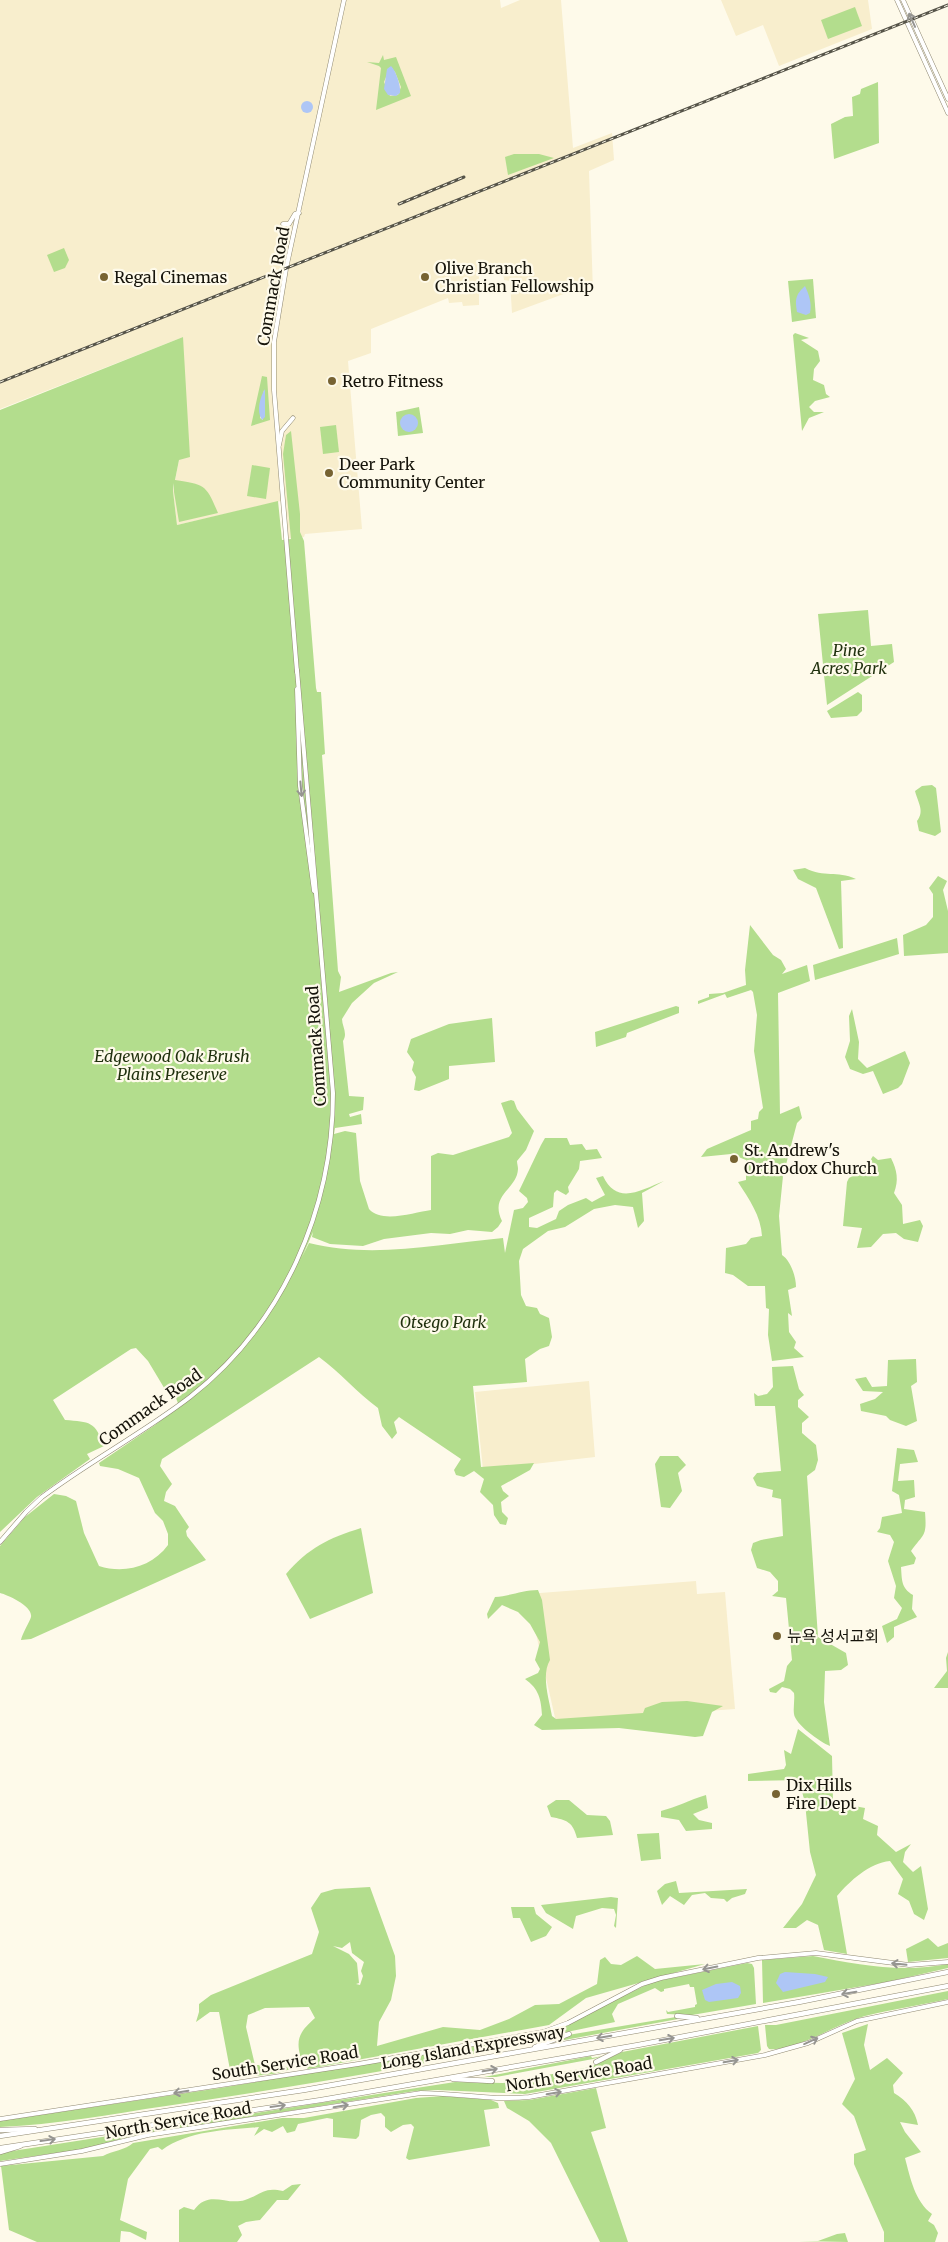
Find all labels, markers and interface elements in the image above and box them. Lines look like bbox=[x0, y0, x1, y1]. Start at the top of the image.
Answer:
one-way arrow bbox=[907, 13, 917, 28]
street label: Commack Road bbox=[253, 225, 293, 347]
place label: Olive Branch Christian Fellowship bbox=[435, 258, 594, 296]
place label: Regal Cinemas bbox=[114, 267, 227, 287]
marker: Regal Cinemas bbox=[98, 271, 110, 283]
marker: Olive Branch Christian Fellowship bbox=[419, 271, 431, 283]
place label: Retro Fitness bbox=[342, 371, 443, 391]
marker: Retro Fitness bbox=[326, 375, 338, 387]
place label: Deer Park Community Center bbox=[339, 454, 485, 492]
marker: Deer Park Community Center bbox=[323, 467, 335, 479]
park label: Pine Acres Park bbox=[809, 640, 887, 678]
one-way arrow bbox=[296, 780, 305, 796]
street label: Commack Road bbox=[302, 985, 330, 1107]
park label: Edgewood Oak Brush Plains Preserve bbox=[94, 1046, 250, 1084]
place label: St. Andrew's Orthodox Church bbox=[744, 1140, 877, 1178]
marker: St. Andrew's Orthodox Church bbox=[728, 1153, 740, 1165]
park label: Otsego Park bbox=[400, 1312, 487, 1332]
street label: Commack Road bbox=[95, 1364, 205, 1450]
place label: 뉴욕 성서교회 bbox=[787, 1626, 879, 1646]
marker: 뉴욕 성서교회 bbox=[771, 1630, 783, 1642]
place label: Dix Hills Fire Dept bbox=[786, 1775, 857, 1813]
marker: Dix Hills Fire Dept bbox=[770, 1788, 782, 1800]
one-way arrow bbox=[892, 1959, 908, 1969]
one-way arrow bbox=[702, 1963, 718, 1973]
one-way arrow bbox=[841, 1988, 857, 1998]
street label: Long Island Expressway bbox=[380, 2021, 567, 2073]
one-way arrow bbox=[596, 2032, 612, 2042]
one-way arrow bbox=[659, 2034, 675, 2044]
one-way arrow bbox=[803, 2036, 818, 2046]
street label: South Service Road bbox=[210, 2041, 360, 2084]
street label: North Service Road bbox=[504, 2052, 654, 2095]
one-way arrow bbox=[723, 2056, 739, 2066]
one-way arrow bbox=[482, 2065, 498, 2075]
one-way arrow bbox=[173, 2088, 189, 2098]
one-way arrow bbox=[546, 2088, 562, 2097]
street label: North Service Road bbox=[103, 2097, 253, 2143]
one-way arrow bbox=[270, 2101, 286, 2111]
one-way arrow bbox=[333, 2101, 349, 2111]
one-way arrow bbox=[40, 2135, 56, 2145]

